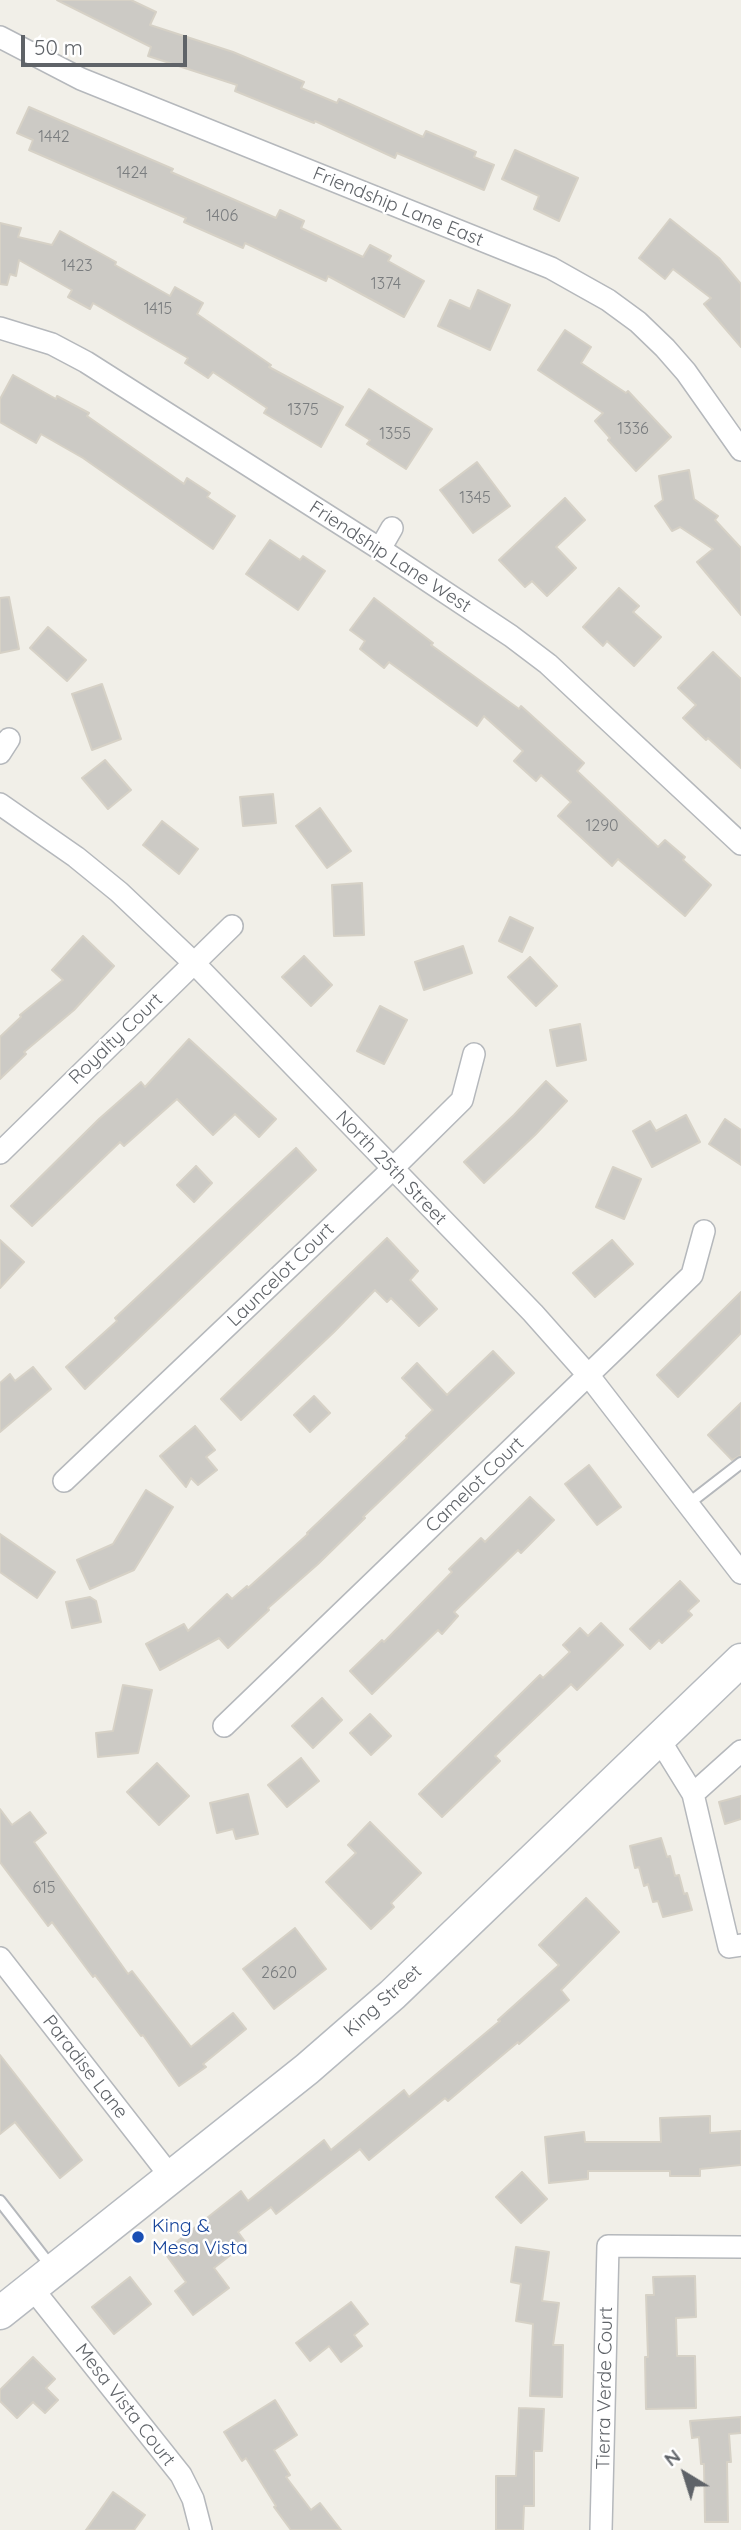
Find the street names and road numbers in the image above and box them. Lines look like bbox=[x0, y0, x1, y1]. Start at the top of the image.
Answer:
street label: Friendship Lane East bbox=[309, 162, 487, 252]
street label: Friendship Lane West bbox=[305, 496, 475, 618]
street label: Royalty Court bbox=[64, 989, 168, 1089]
street label: North 25th Street bbox=[331, 1106, 451, 1230]
street label: Launcelot Court bbox=[223, 1218, 339, 1332]
street label: Camelot Court bbox=[421, 1432, 529, 1538]
street label: King Street bbox=[339, 1960, 427, 2042]
street label: Paradise Lane bbox=[38, 2011, 132, 2123]
street label: Tierra Verde Court bbox=[592, 2306, 618, 2470]
street label: Mesa Vista Court bbox=[70, 2339, 180, 2471]

